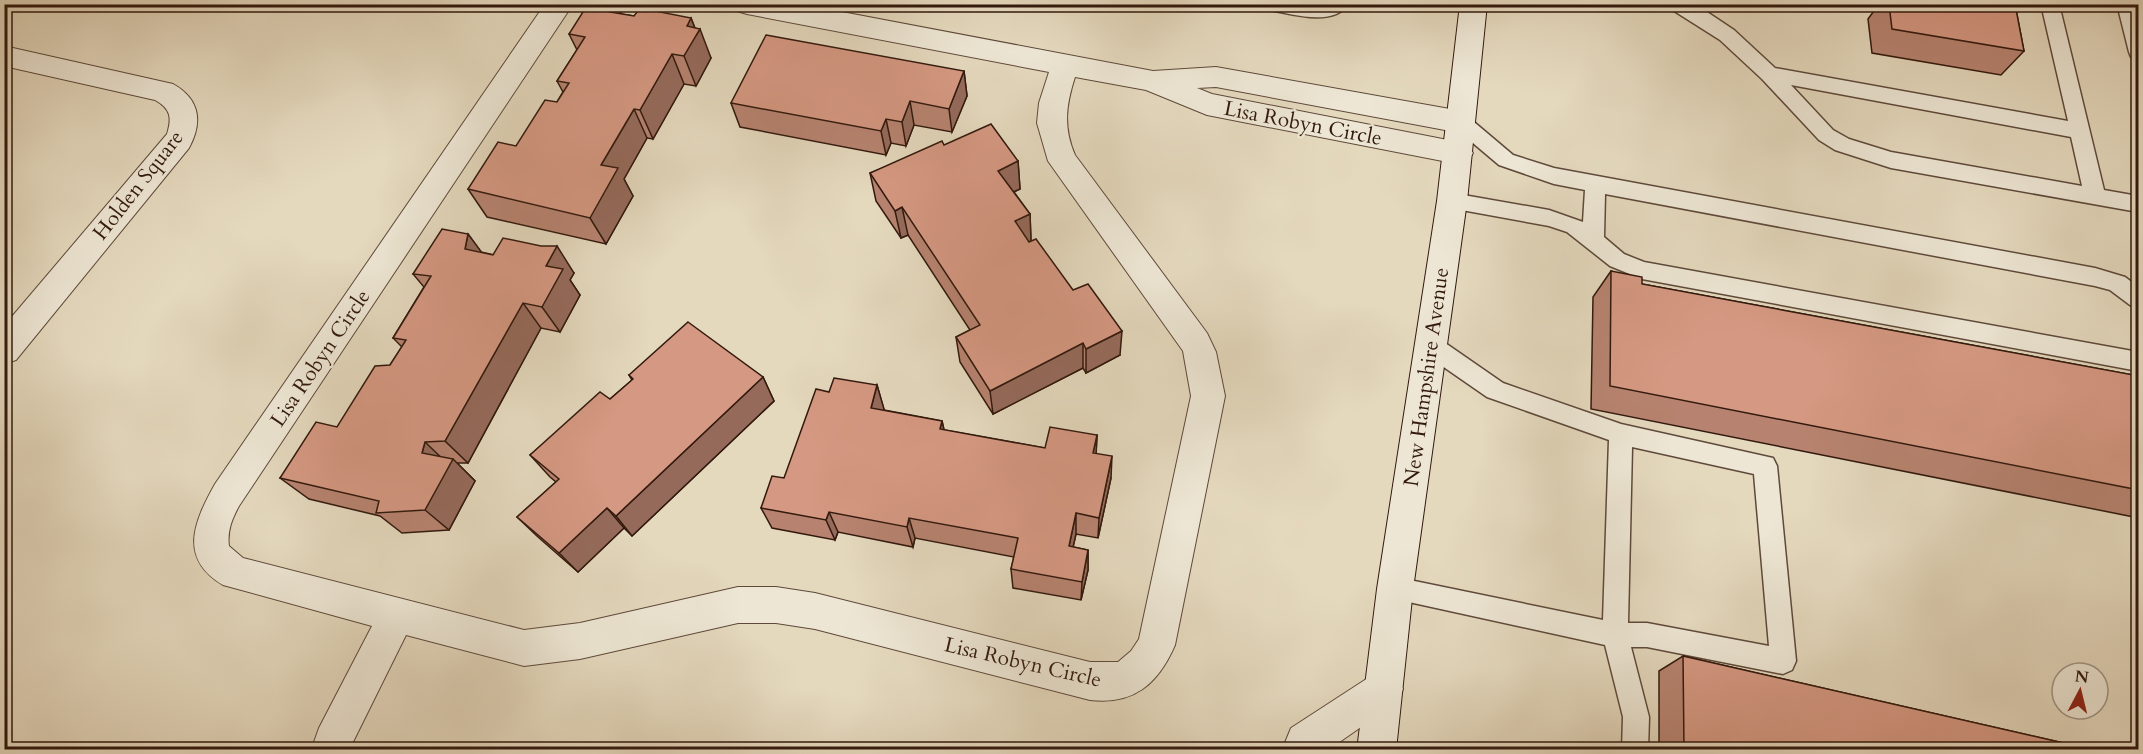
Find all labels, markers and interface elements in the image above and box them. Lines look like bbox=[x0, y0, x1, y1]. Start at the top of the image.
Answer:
street label: Lisa Robyn Circle bbox=[1221, 94, 1384, 153]
street label: Holden Square bbox=[86, 124, 190, 246]
street label: New Hampshire Avenue bbox=[1397, 266, 1456, 488]
street label: Lisa Robyn Circle bbox=[264, 284, 377, 433]
street label: Lisa Robyn Circle bbox=[942, 630, 1104, 695]
north arrow bbox=[2050, 661, 2110, 721]
text: N bbox=[2073, 665, 2090, 689]

